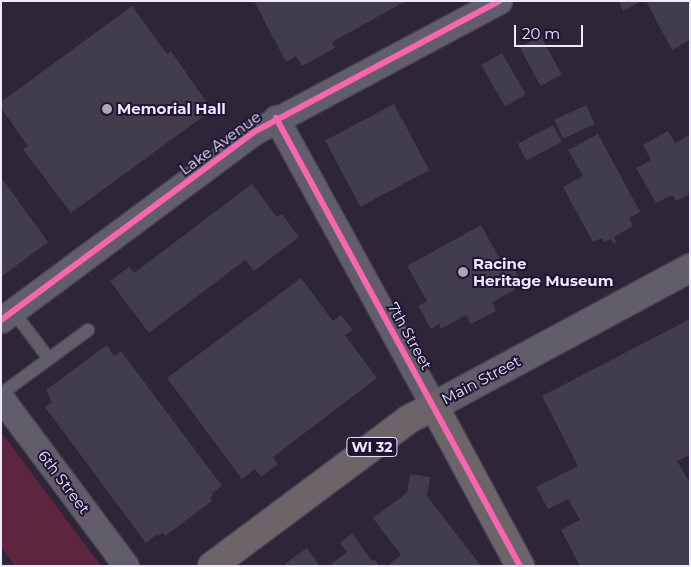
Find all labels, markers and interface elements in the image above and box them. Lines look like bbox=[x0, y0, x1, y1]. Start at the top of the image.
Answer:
scale bar bbox=[516, 15, 585, 47]
text: 20 m bbox=[522, 24, 560, 43]
place label: Memorial Hall bbox=[117, 100, 226, 118]
marker: Memorial Hall bbox=[101, 103, 113, 115]
street label: Lake Avenue bbox=[176, 108, 264, 178]
place label: Racine Heritage Museum bbox=[473, 254, 613, 289]
marker: Racine Heritage Museum bbox=[457, 266, 469, 278]
street label: 7th Street bbox=[384, 299, 436, 373]
street label: Main Street bbox=[439, 352, 523, 408]
road number: WI 32 bbox=[346, 436, 398, 458]
street label: 6th Street bbox=[34, 447, 94, 517]

